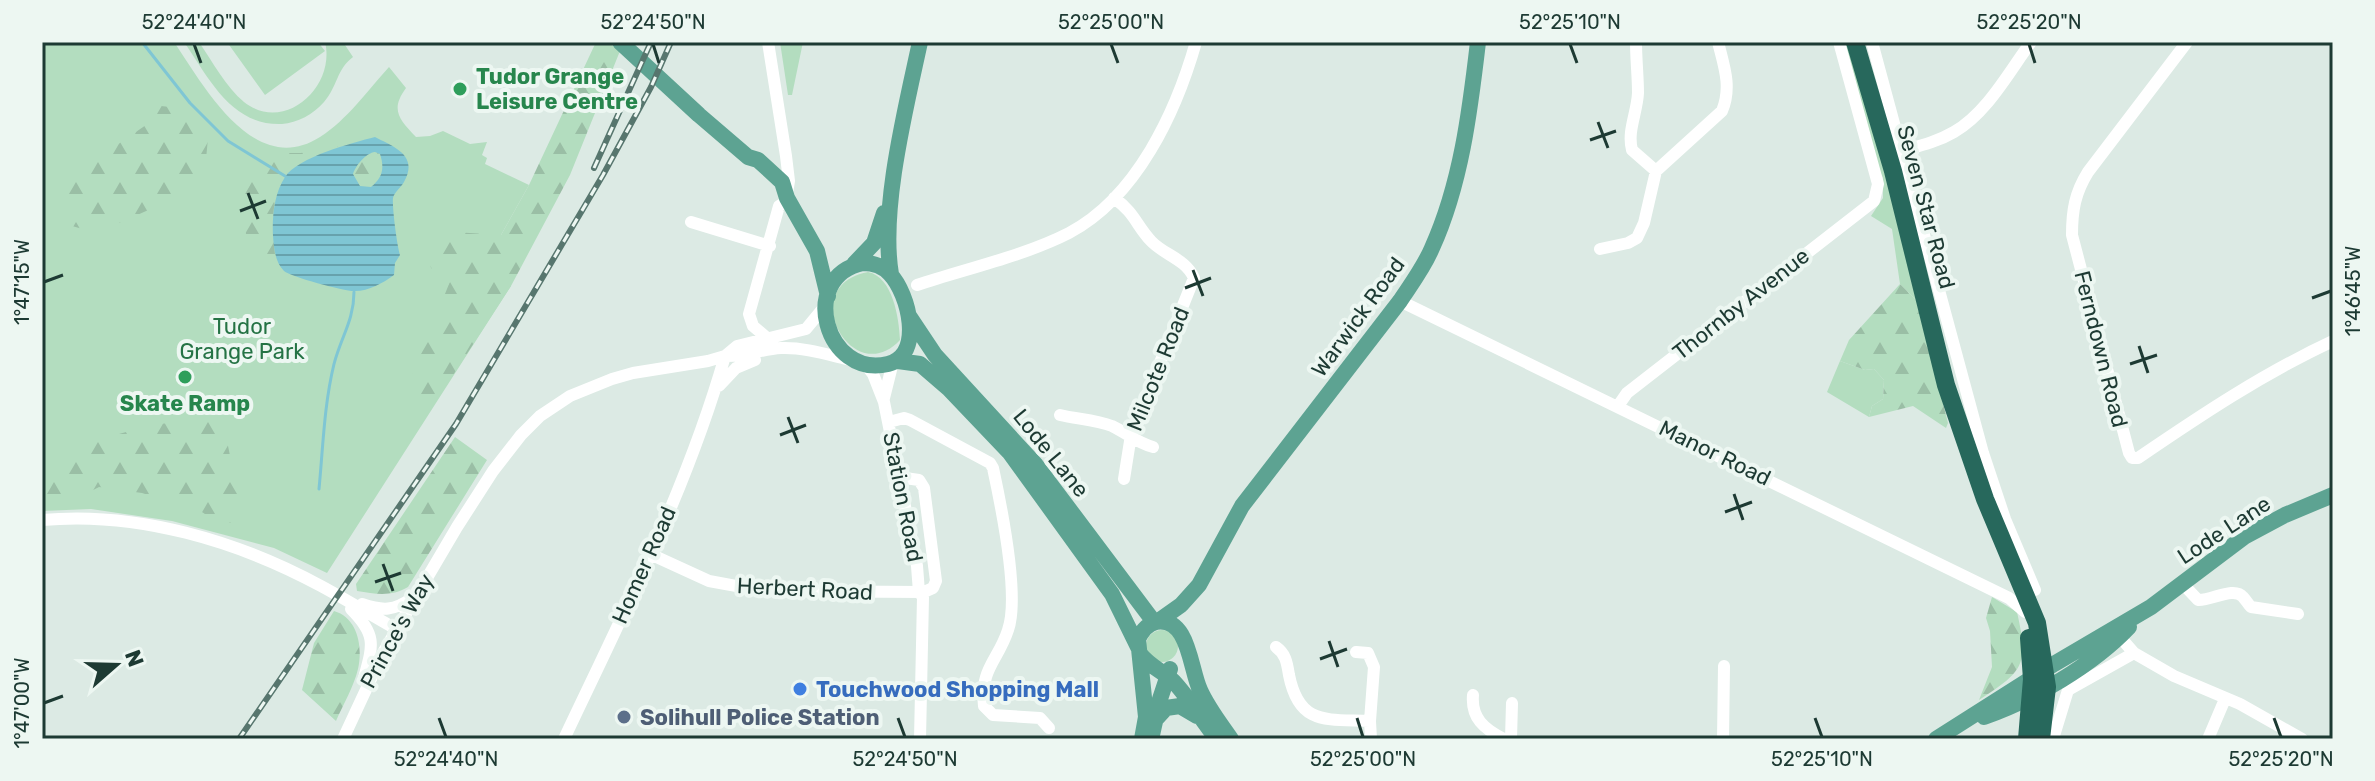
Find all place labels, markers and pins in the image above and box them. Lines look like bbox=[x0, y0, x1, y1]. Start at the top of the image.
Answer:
place label: Tudor Grange Leisure Centre bbox=[476, 63, 638, 115]
marker: Tudor Grange Leisure Centre bbox=[451, 80, 469, 98]
marker: Skate Ramp bbox=[176, 368, 194, 386]
place label: Skate Ramp bbox=[120, 390, 250, 417]
place label: Touchwood Shopping Mall bbox=[816, 676, 1099, 703]
marker: Touchwood Shopping Mall bbox=[791, 680, 809, 698]
place label: Solihull Police Station bbox=[640, 704, 880, 731]
marker: Solihull Police Station bbox=[615, 708, 633, 726]

